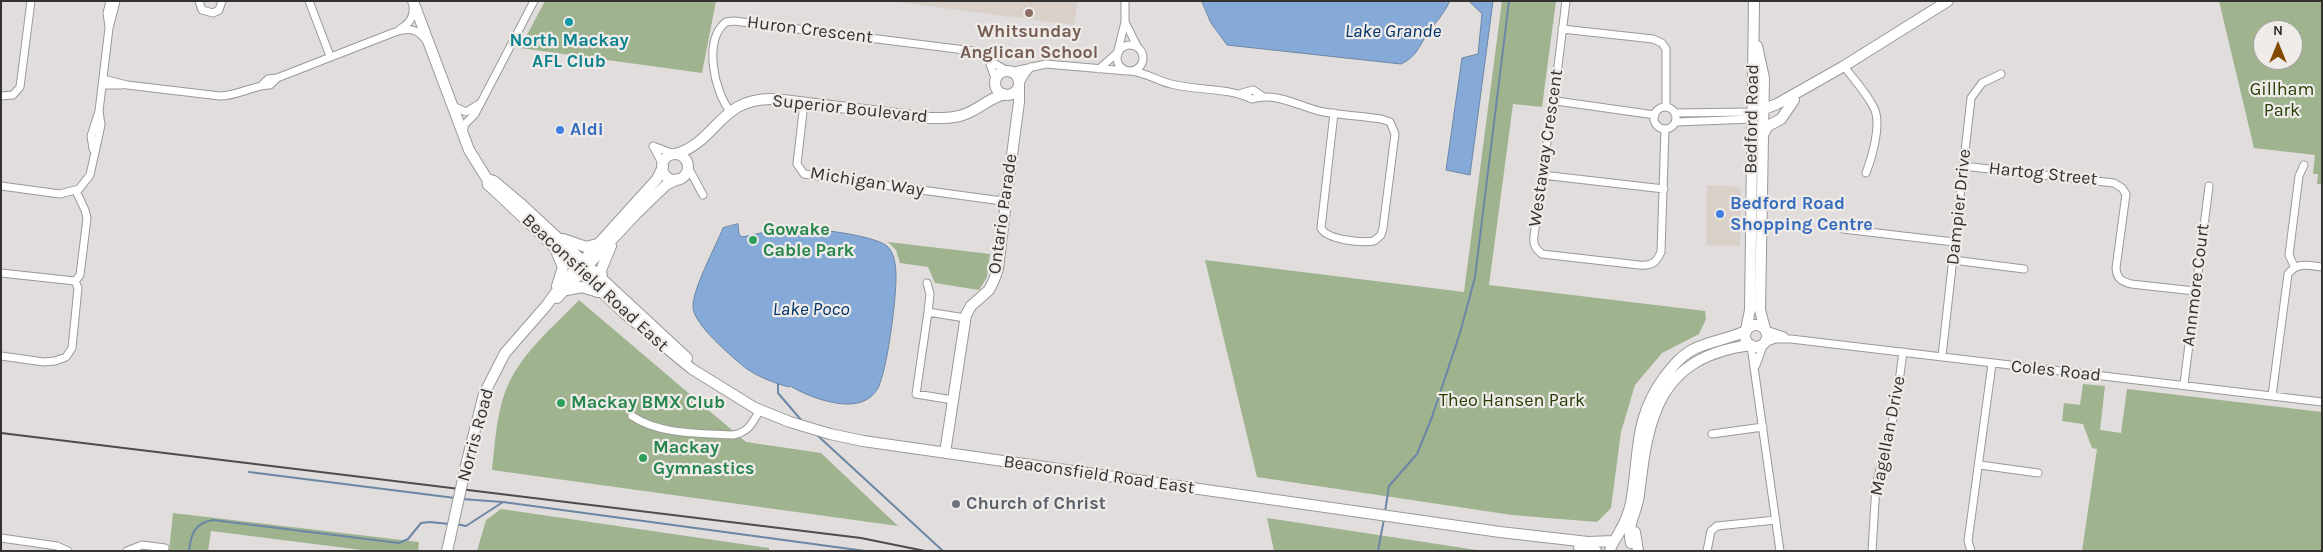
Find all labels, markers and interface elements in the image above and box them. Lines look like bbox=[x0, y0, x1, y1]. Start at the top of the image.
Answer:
marker: Whitsunday Anglican School bbox=[1023, 7, 1035, 19]
street label: Huron Crescent bbox=[746, 12, 874, 48]
marker: North Mackay AFL Club bbox=[563, 16, 575, 28]
north arrow bbox=[2253, 20, 2303, 70]
place label: Whitsunday Anglican School bbox=[960, 21, 1098, 64]
water label: Lake Grande bbox=[1345, 21, 1441, 43]
text: N bbox=[2273, 22, 2283, 39]
place label: North Mackay AFL Club bbox=[509, 30, 629, 72]
street label: Bedford Road bbox=[1740, 64, 1764, 174]
street label: Westaway Crescent bbox=[1524, 68, 1568, 228]
park label: Gillham Park bbox=[2250, 79, 2314, 122]
street label: Superior Boulevard bbox=[771, 90, 929, 128]
place label: Aldi bbox=[570, 119, 604, 141]
marker: Aldi bbox=[554, 124, 566, 136]
street label: Dampier Drive bbox=[1942, 148, 1976, 266]
street label: Ontario Parade bbox=[984, 152, 1022, 276]
street label: Hartog Street bbox=[1988, 158, 2098, 190]
street label: Michigan Way bbox=[808, 162, 926, 202]
place label: Bedford Road Shopping Centre bbox=[1730, 193, 1873, 235]
marker: Bedford Road Shopping Centre bbox=[1714, 208, 1726, 220]
street label: Beaconsfield Road East bbox=[517, 209, 673, 357]
place label: Gowake Cable Park bbox=[763, 219, 854, 262]
street label: Annmore Court bbox=[2178, 222, 2214, 348]
marker: Gowake Cable Park bbox=[747, 234, 759, 246]
water label: Lake Poco bbox=[772, 299, 850, 321]
street label: Coles Road bbox=[2010, 356, 2102, 386]
street label: Magellan Drive bbox=[1866, 374, 1910, 498]
street label: Norris Road bbox=[453, 386, 499, 484]
park label: Theo Hansen Park bbox=[1439, 390, 1585, 412]
place label: Mackay BMX Club bbox=[571, 392, 725, 414]
marker: Mackay BMX Club bbox=[555, 397, 567, 409]
place label: Mackay Gymnastics bbox=[653, 437, 755, 479]
street label: Beaconsfield Road East bbox=[1002, 451, 1196, 499]
marker: Mackay Gymnastics bbox=[637, 452, 649, 464]
place label: Church of Christ bbox=[966, 493, 1106, 515]
marker: Church of Christ bbox=[950, 498, 962, 510]

